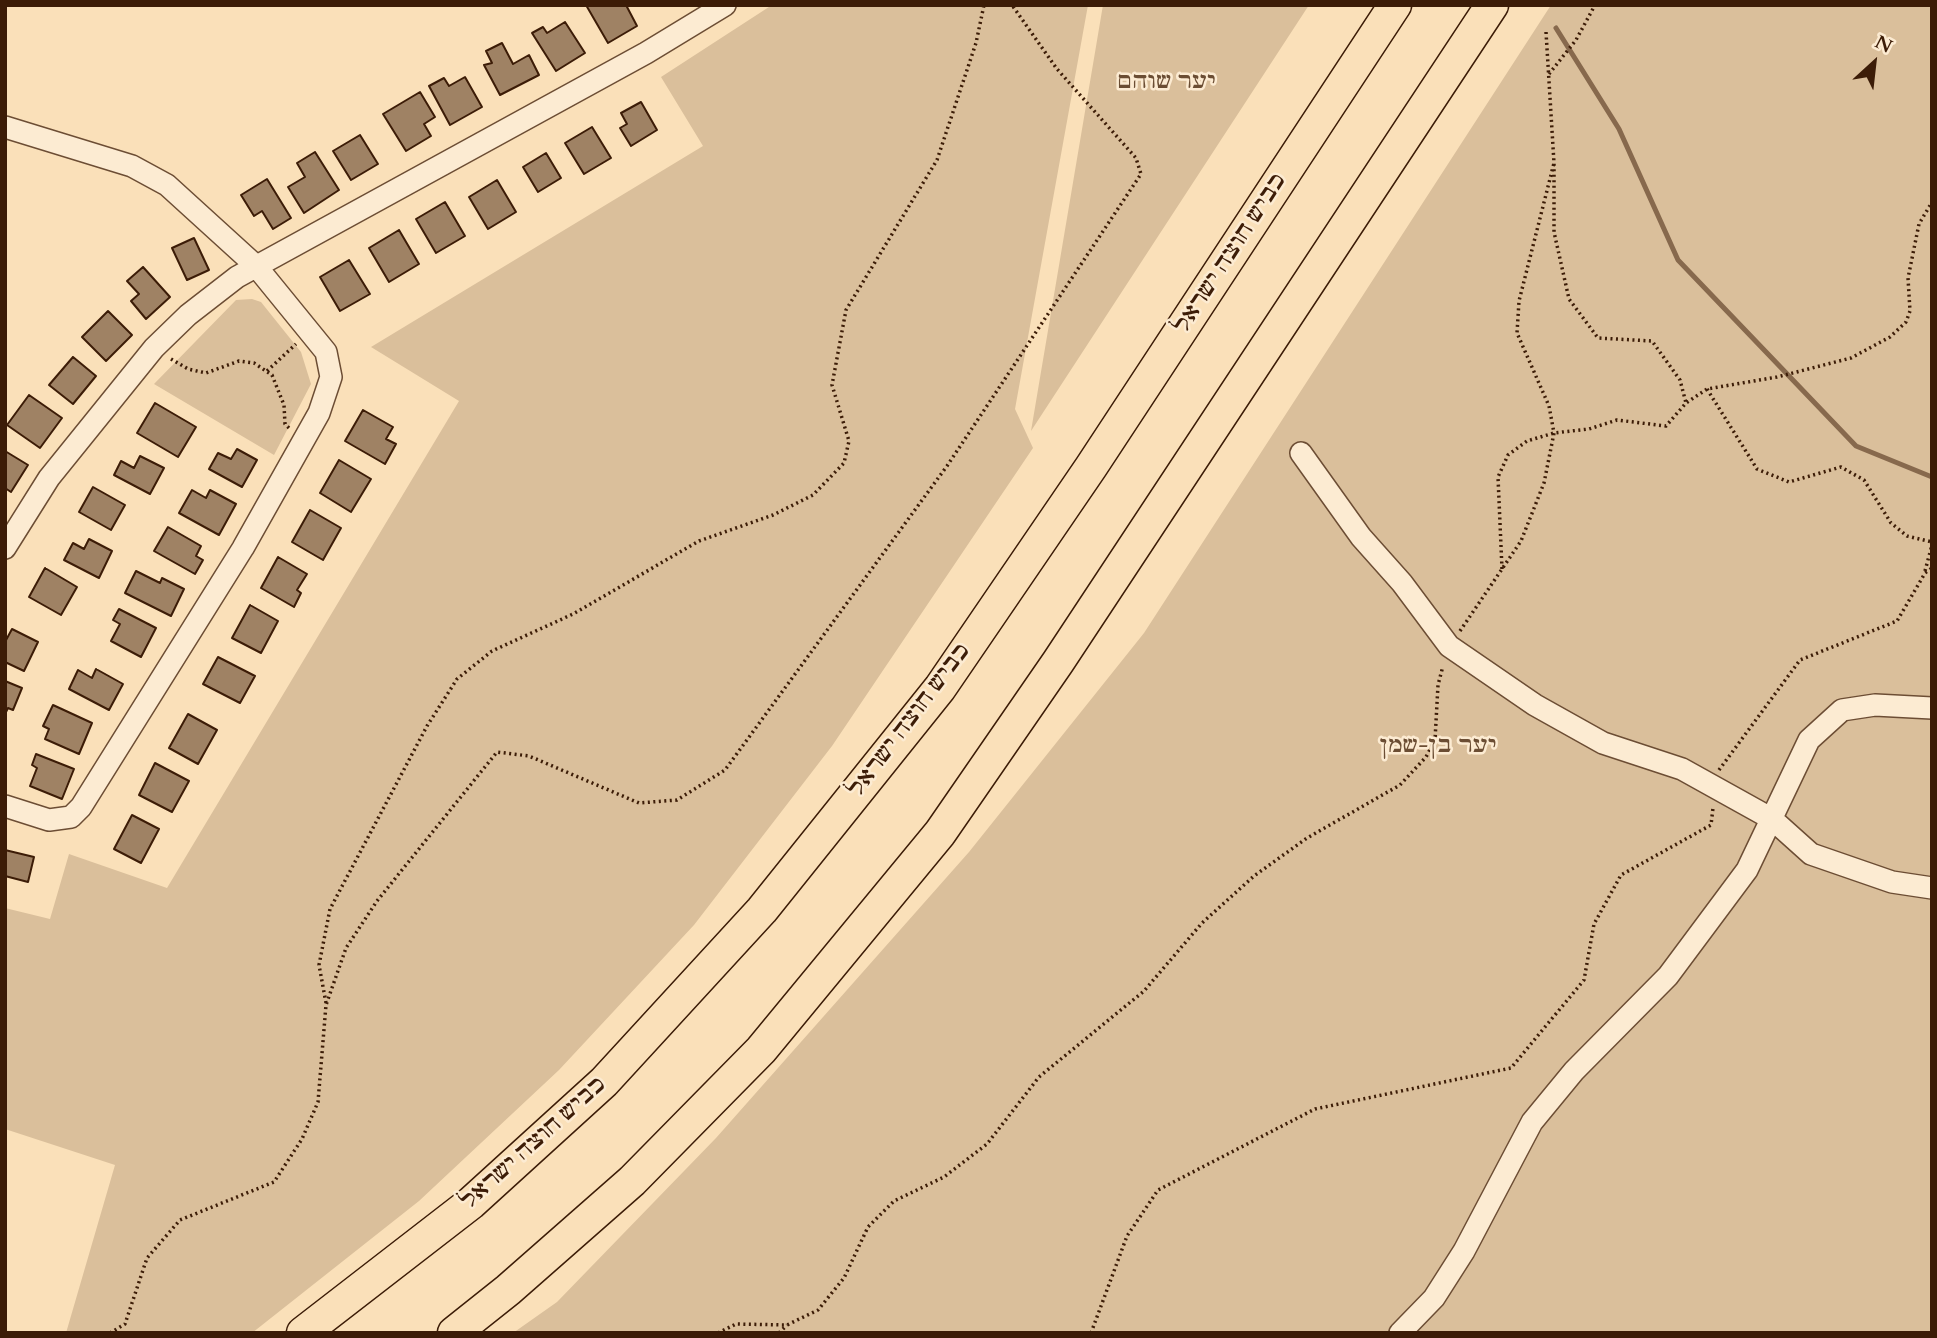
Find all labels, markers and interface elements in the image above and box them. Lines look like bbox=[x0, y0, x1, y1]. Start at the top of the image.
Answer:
north arrow bbox=[1839, 28, 1909, 98]
text: N bbox=[1870, 29, 1897, 60]
park label: יער שוהם bbox=[1118, 69, 1216, 97]
street label: כביש חוצה ישראל bbox=[1169, 169, 1293, 339]
street label: כביש חוצה ישראל bbox=[843, 638, 977, 804]
park label: יער בן-שמן bbox=[1379, 733, 1497, 761]
street label: כביש חוצה ישראל bbox=[456, 1072, 612, 1216]

